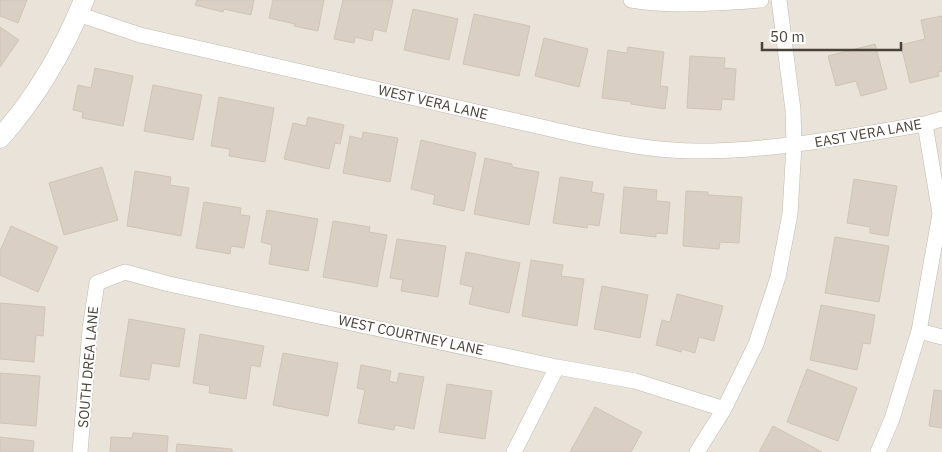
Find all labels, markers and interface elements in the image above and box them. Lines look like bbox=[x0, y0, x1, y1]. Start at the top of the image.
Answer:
scale bar bbox=[762, 20, 901, 52]
text: 50 m bbox=[770, 27, 805, 46]
street label: WEST VERA LANE bbox=[376, 81, 490, 123]
street label: EAST VERA LANE bbox=[813, 115, 923, 151]
street label: SOUTH DREA LANE bbox=[74, 306, 102, 428]
street label: WEST COURTNEY LANE bbox=[337, 311, 485, 359]

